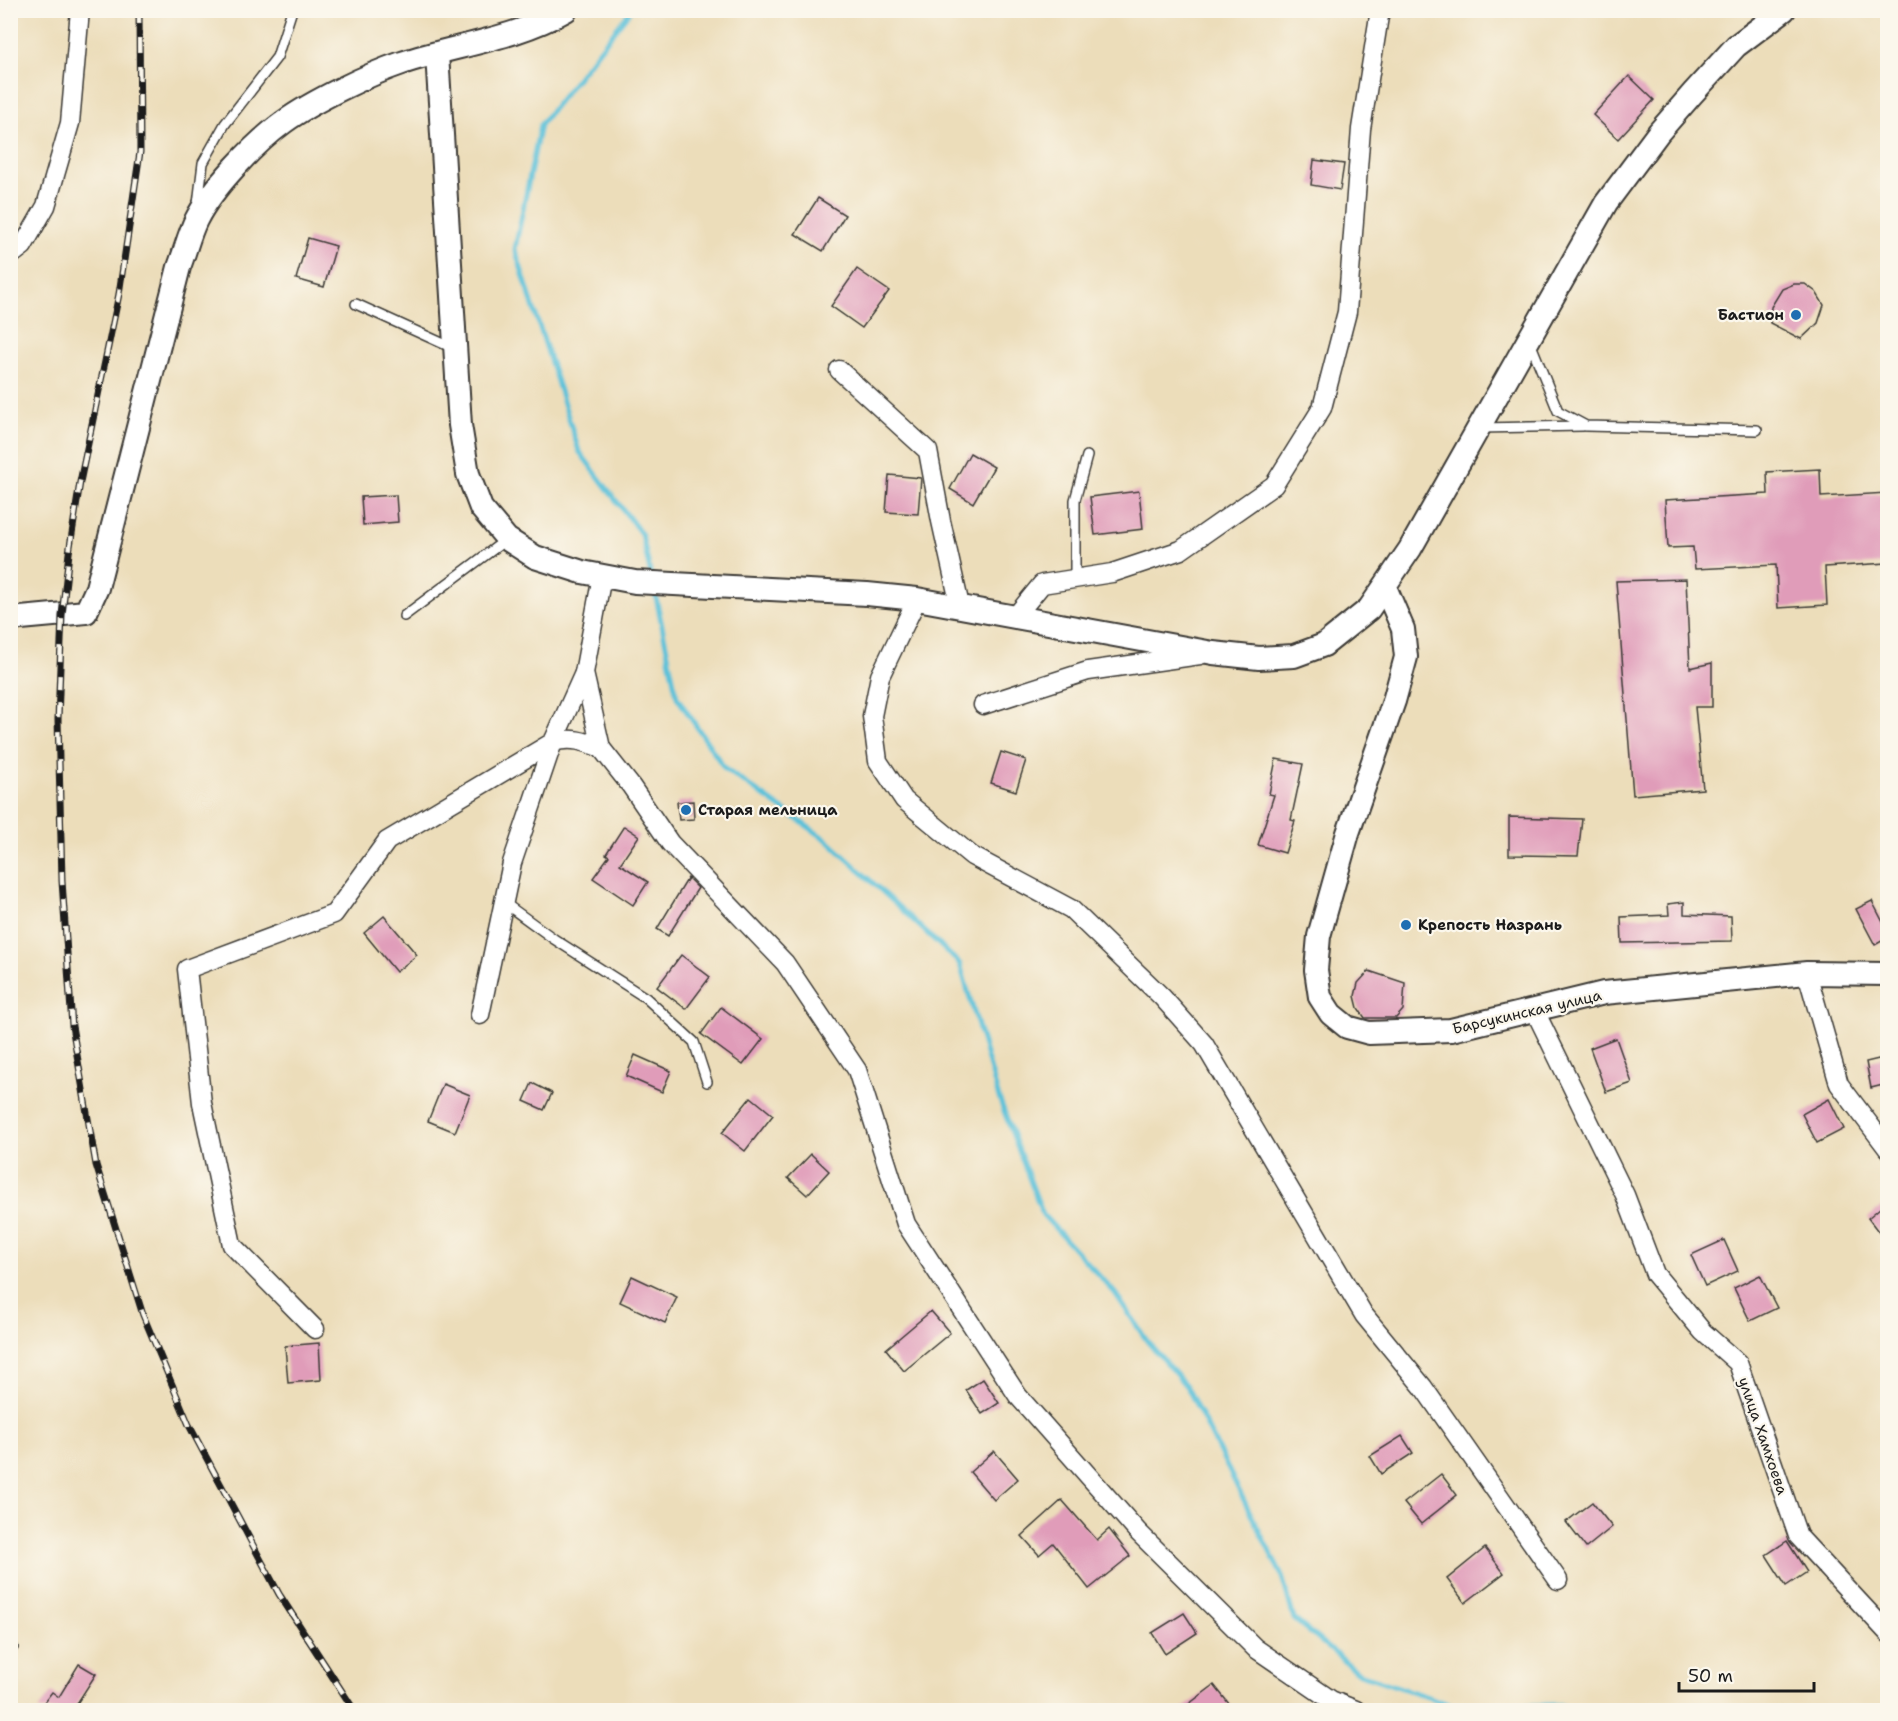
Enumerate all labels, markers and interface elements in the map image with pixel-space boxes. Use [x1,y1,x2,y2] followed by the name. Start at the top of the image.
[1718,305,1784,325] place label: Бастион
[1789,308,1803,322] marker: Бастион
[698,800,838,820] place label: Старая мельница
[679,803,693,817] marker: Старая мельница
[1418,915,1562,935] place label: Крепость Назрань
[1399,918,1413,932] marker: Крепость Назрань
[1450,985,1604,1039] street label: Барсукинская улица
[1733,1374,1793,1498] street label: улица Хамхоева
[1679,1655,1814,1693] scale bar
[1688,1664,1733,1688] text: 50 m

